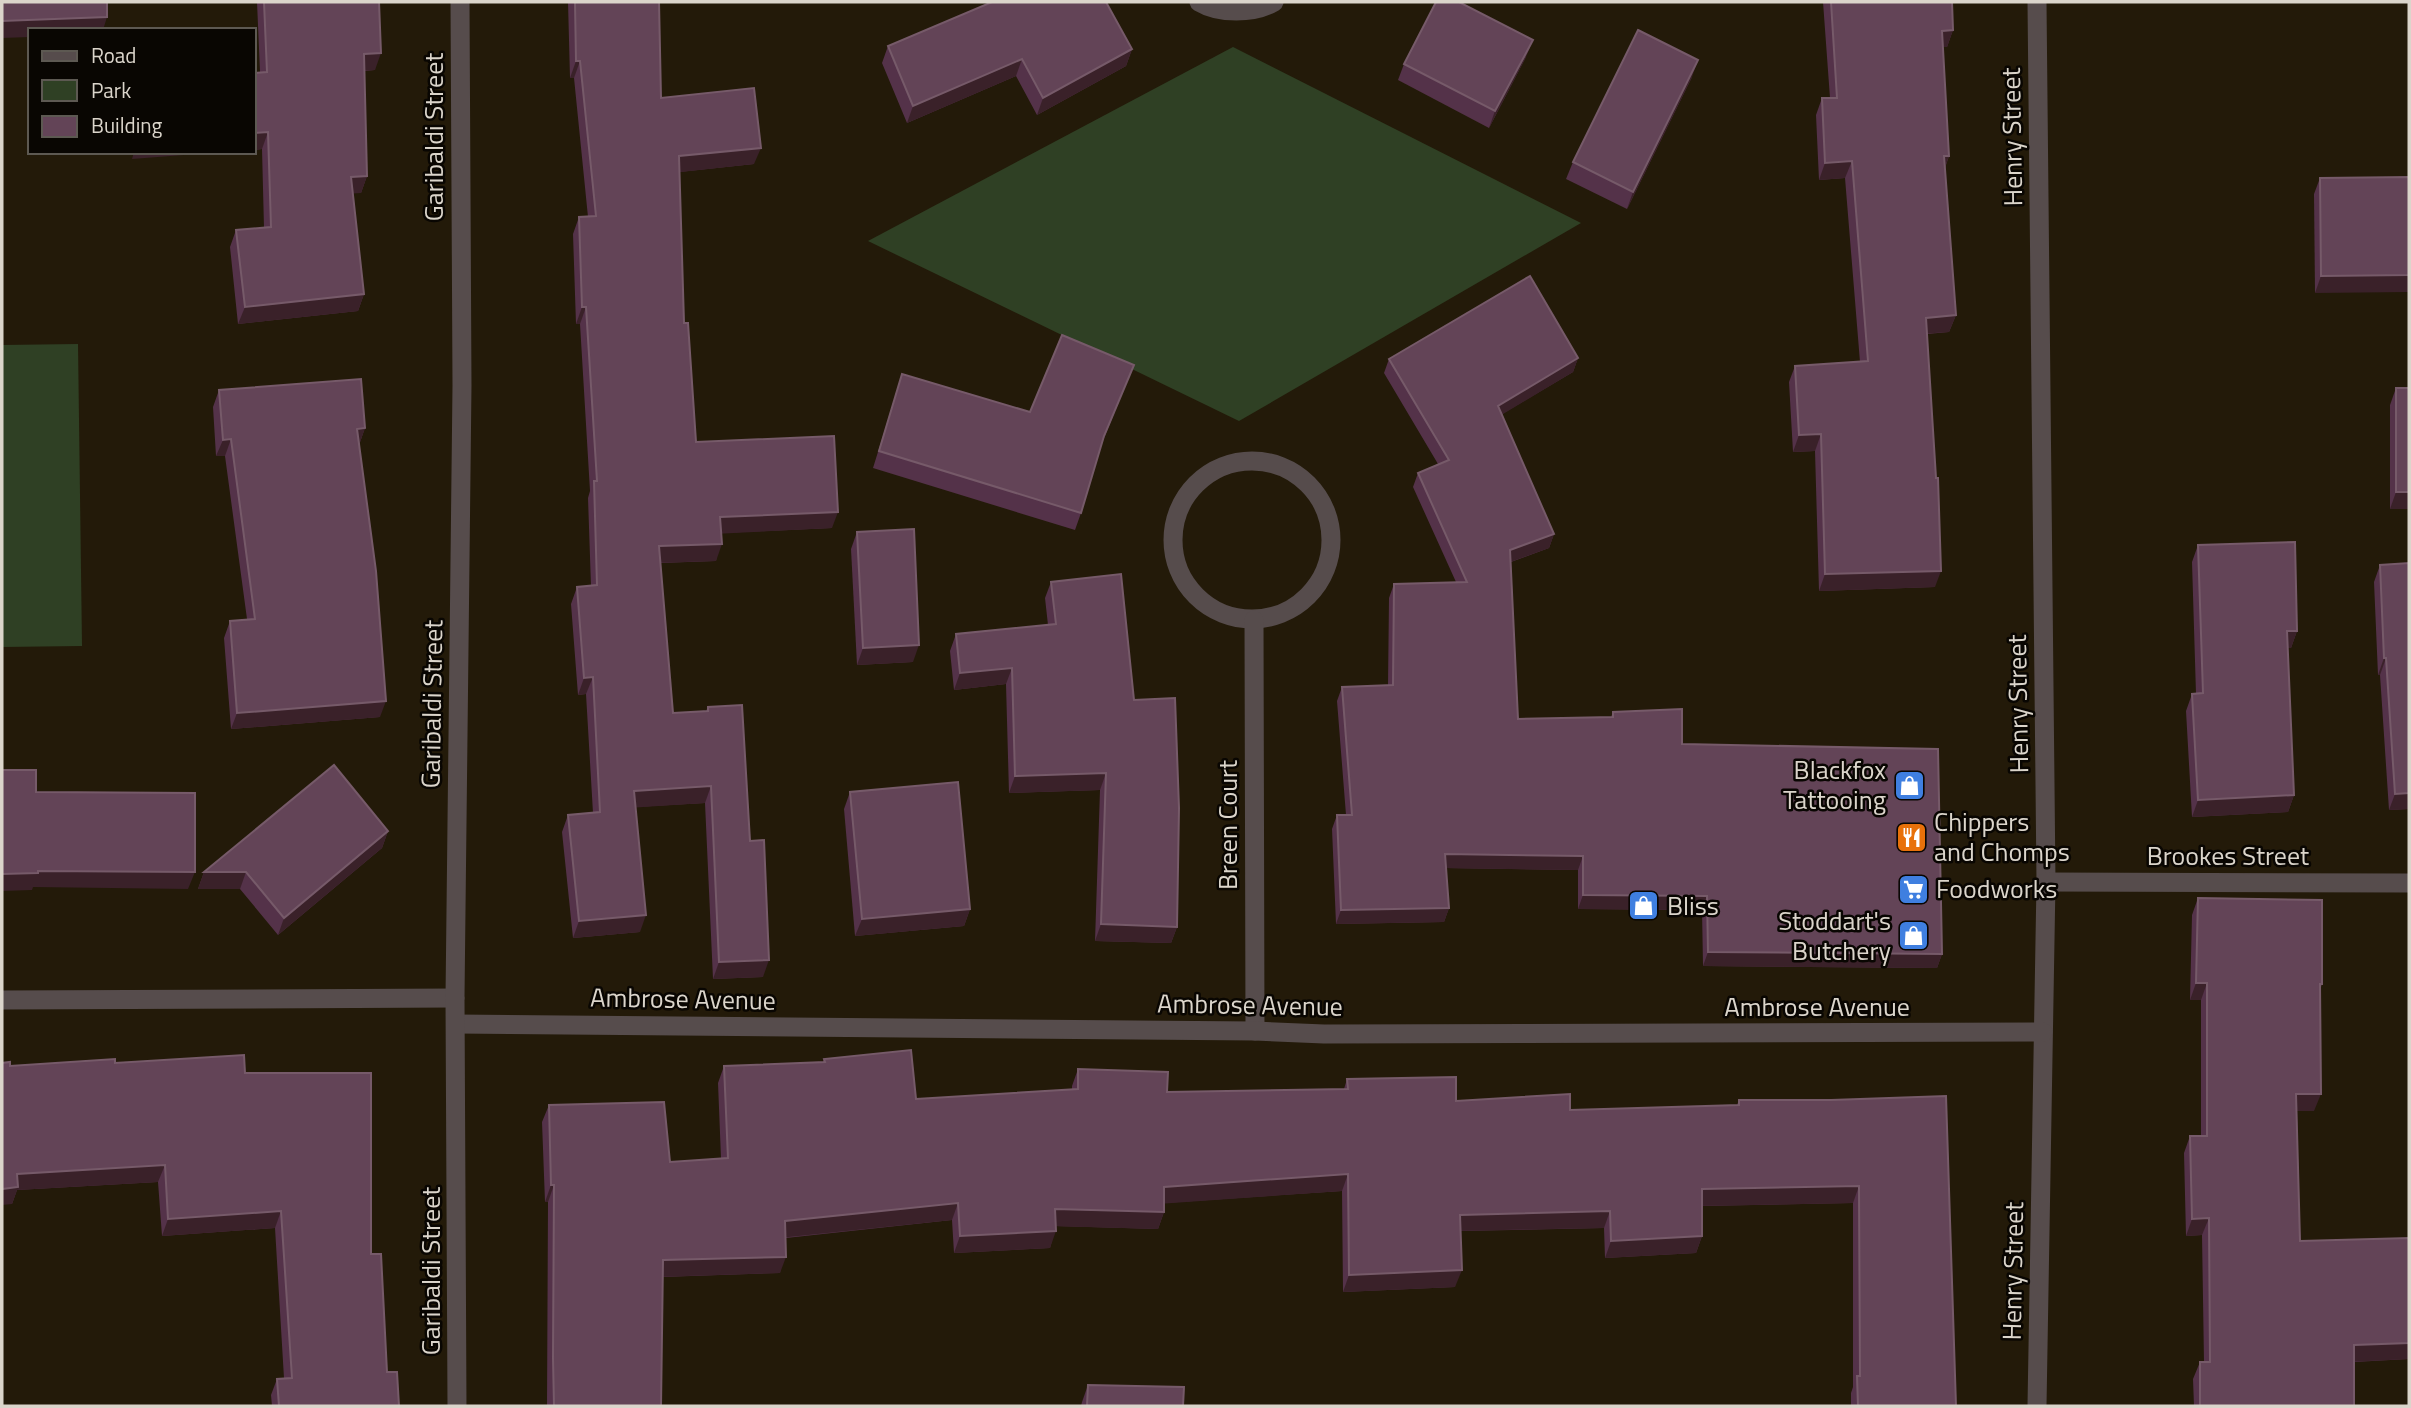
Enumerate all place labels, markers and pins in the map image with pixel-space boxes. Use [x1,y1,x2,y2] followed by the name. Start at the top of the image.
[1783,750,1886,819] place label: Blackfox Tattooing
[1892,768,1926,802] shop icon: Blackfox Tattooing
[1934,802,2070,871] place label: Chippers and Chomps
[1894,820,1928,854] restaurant icon: Chippers and Chomps
[1936,869,2057,908] place label: Foodworks
[1896,872,1930,906] supermarket icon: Foodworks
[1667,886,1719,925] place label: Bliss
[1627,889,1661,923] shop icon: Bliss
[1778,901,1891,970] place label: Stoddart's Butchery
[1897,919,1931,953] shop icon: Stoddart's Butchery

